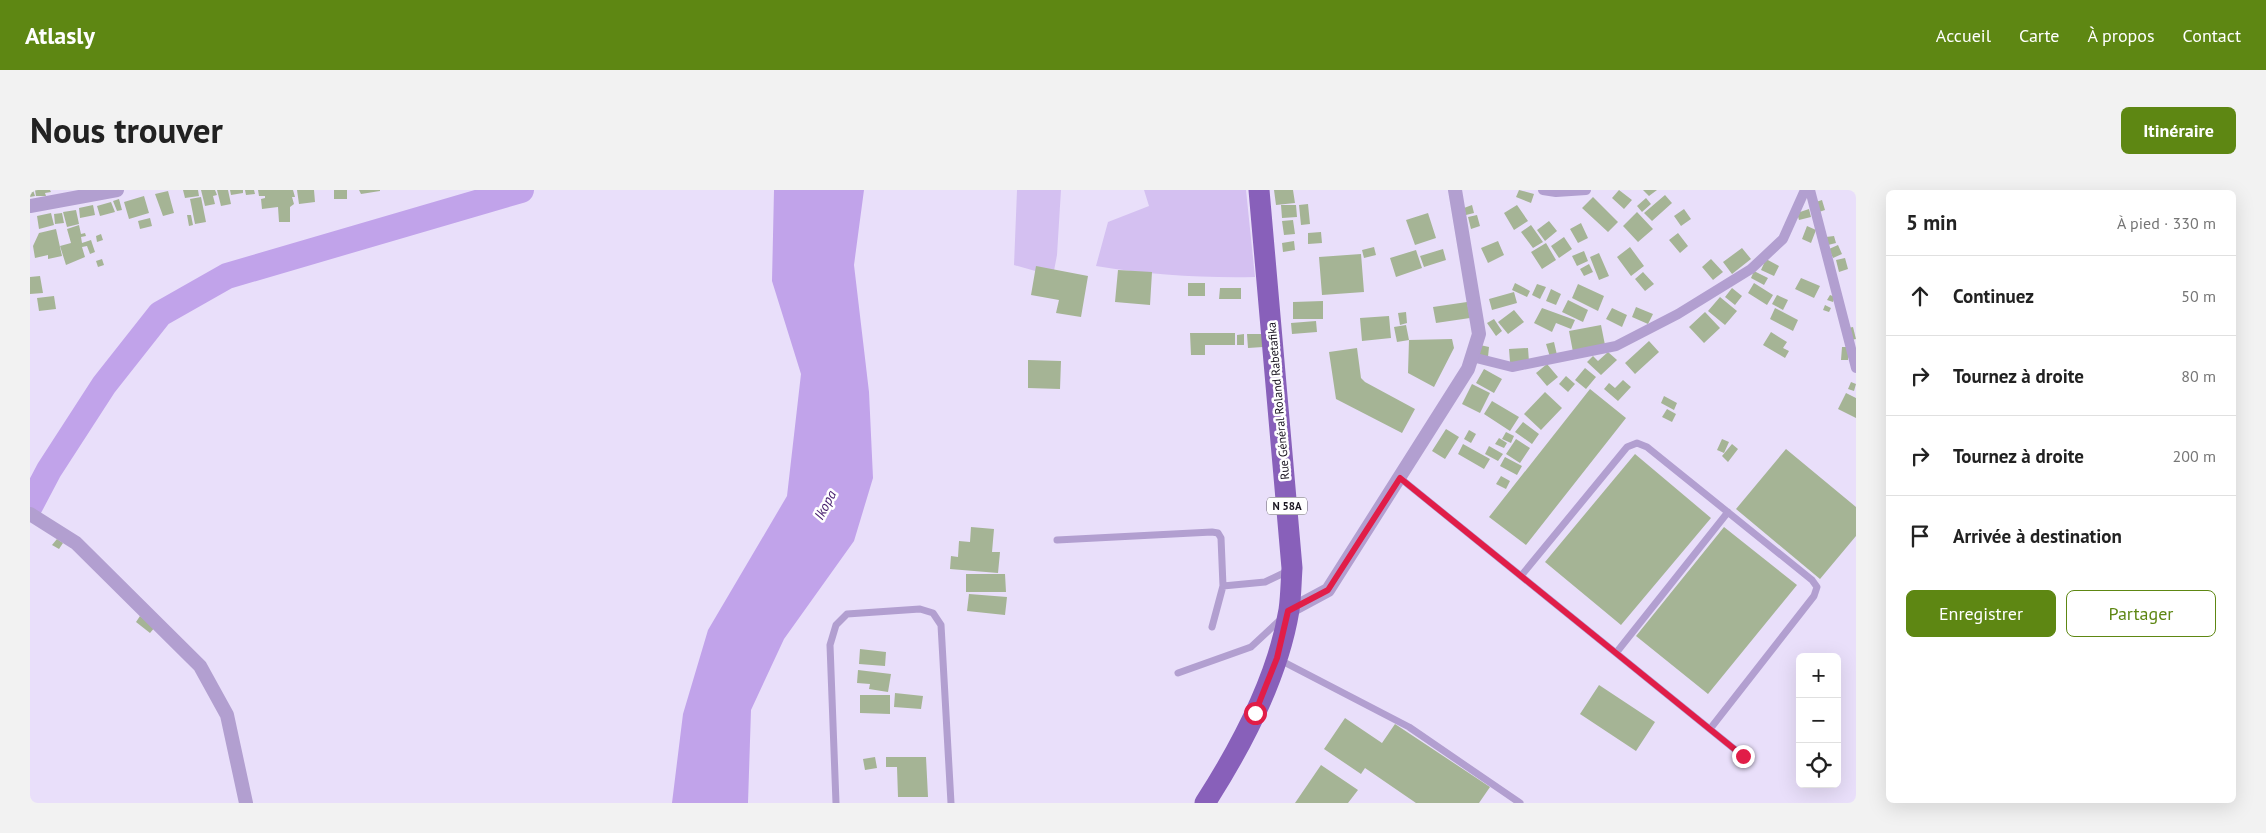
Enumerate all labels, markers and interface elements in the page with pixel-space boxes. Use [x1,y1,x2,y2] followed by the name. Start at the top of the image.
[25,20,95,51] text: Atlasly
[1936,24,1991,47] text: Accueil
[2019,24,2060,47] text: Carte
[2088,24,2155,47] text: À propos
[2183,24,2241,47] text: Contact
[30,107,223,153] text: Nous trouver
[2121,107,2236,154] button: Itinéraire
[1906,209,1957,236] text: 5 min
[2117,213,2216,233] text: À pied · 330 m
[1906,282,1934,310] icon: ahead
[1953,284,2034,308] text: Continuez
[2181,286,2216,306] text: 50 m
[1264,322,1292,480] street label: Rue Général Roland Rabetafika
[1906,362,1934,390] icon: right
[1953,364,2084,388] text: Tournez à droite
[2181,366,2216,386] text: 80 m
[1906,442,1934,470] icon: right
[1953,444,2084,468] text: Tournez à droite
[2173,446,2216,466] text: 200 m
[810,487,840,523] water label: Ikopa
[1267,498,1307,514] road number: N 58A
[1906,522,1934,550] icon: arrive
[1953,524,2122,548] text: Arrivée à destination
[1906,590,2056,637] button: Enregistrer
[2066,590,2216,637] button: Partager
[1796,653,1841,788] map controls
[1796,653,1841,698] button: +
[1796,698,1841,743] button: −
[1244,702,1267,725] route start
[1796,743,1841,788] button: locate
[1732,745,1755,768] route end

